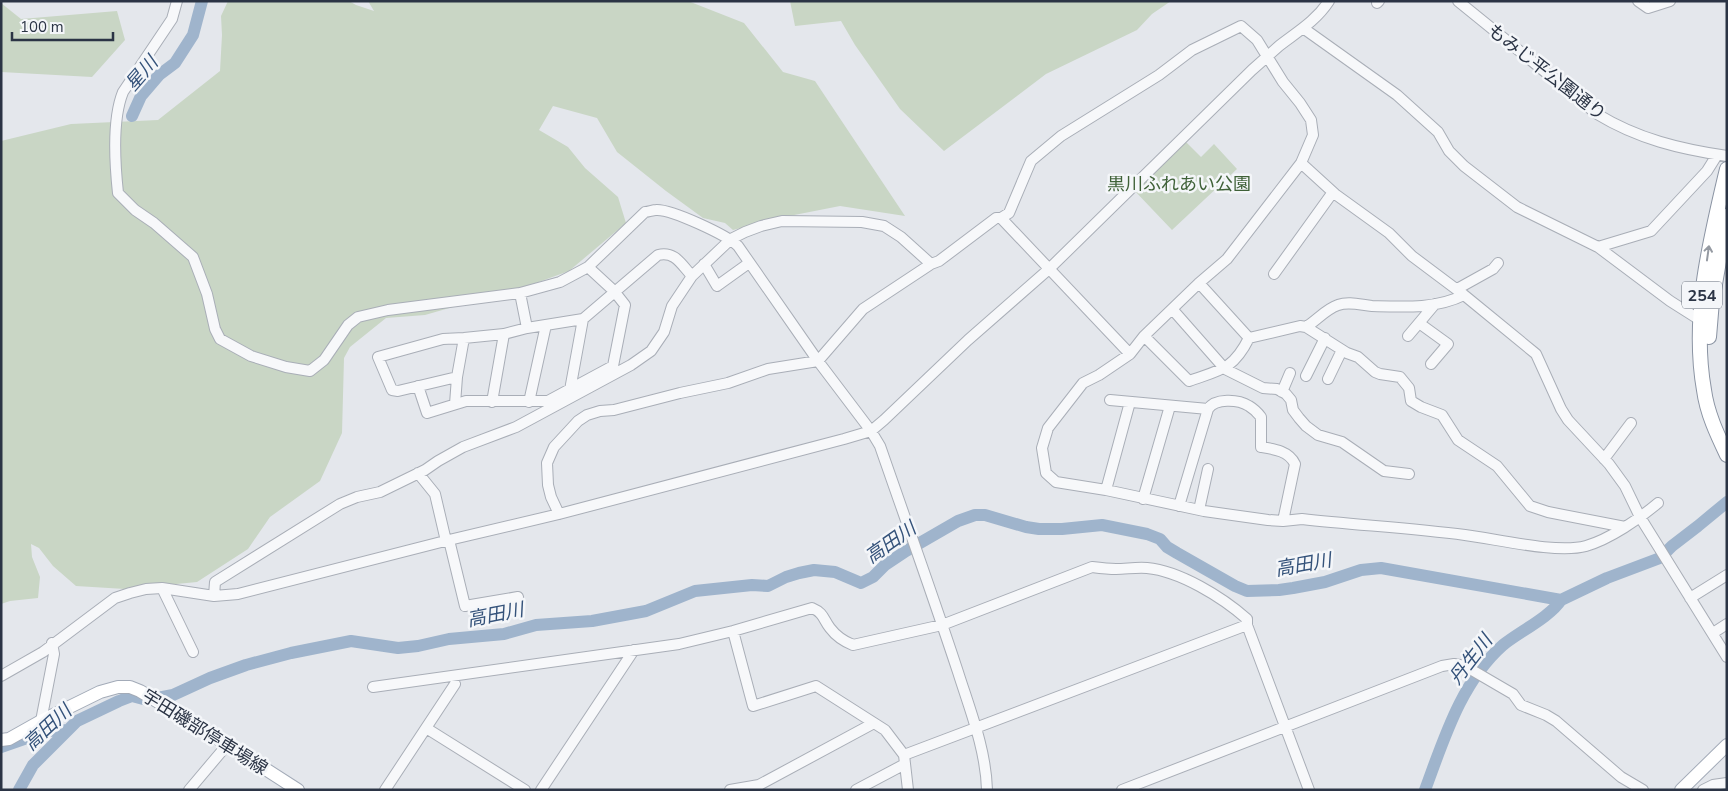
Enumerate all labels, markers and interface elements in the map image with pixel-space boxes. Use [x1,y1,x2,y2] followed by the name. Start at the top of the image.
[12,10,114,42] scale bar
[20,17,64,37] text: 100 m
[1483,18,1611,126] street label: もみじ平公園通り
[119,49,165,97] water label: 星川
[1107,172,1251,196] park label: 黒川ふれあい公園
[1704,245,1714,261] one-way arrow
[1682,282,1722,308] road number: 254
[860,515,923,570] water label: 高田川
[1273,547,1335,583] water label: 高田川
[465,596,528,633] water label: 高田川
[1443,628,1500,690] water label: 丹生川
[138,684,272,780] street label: 宇田磯部停車場線
[18,697,79,757] water label: 高田川

